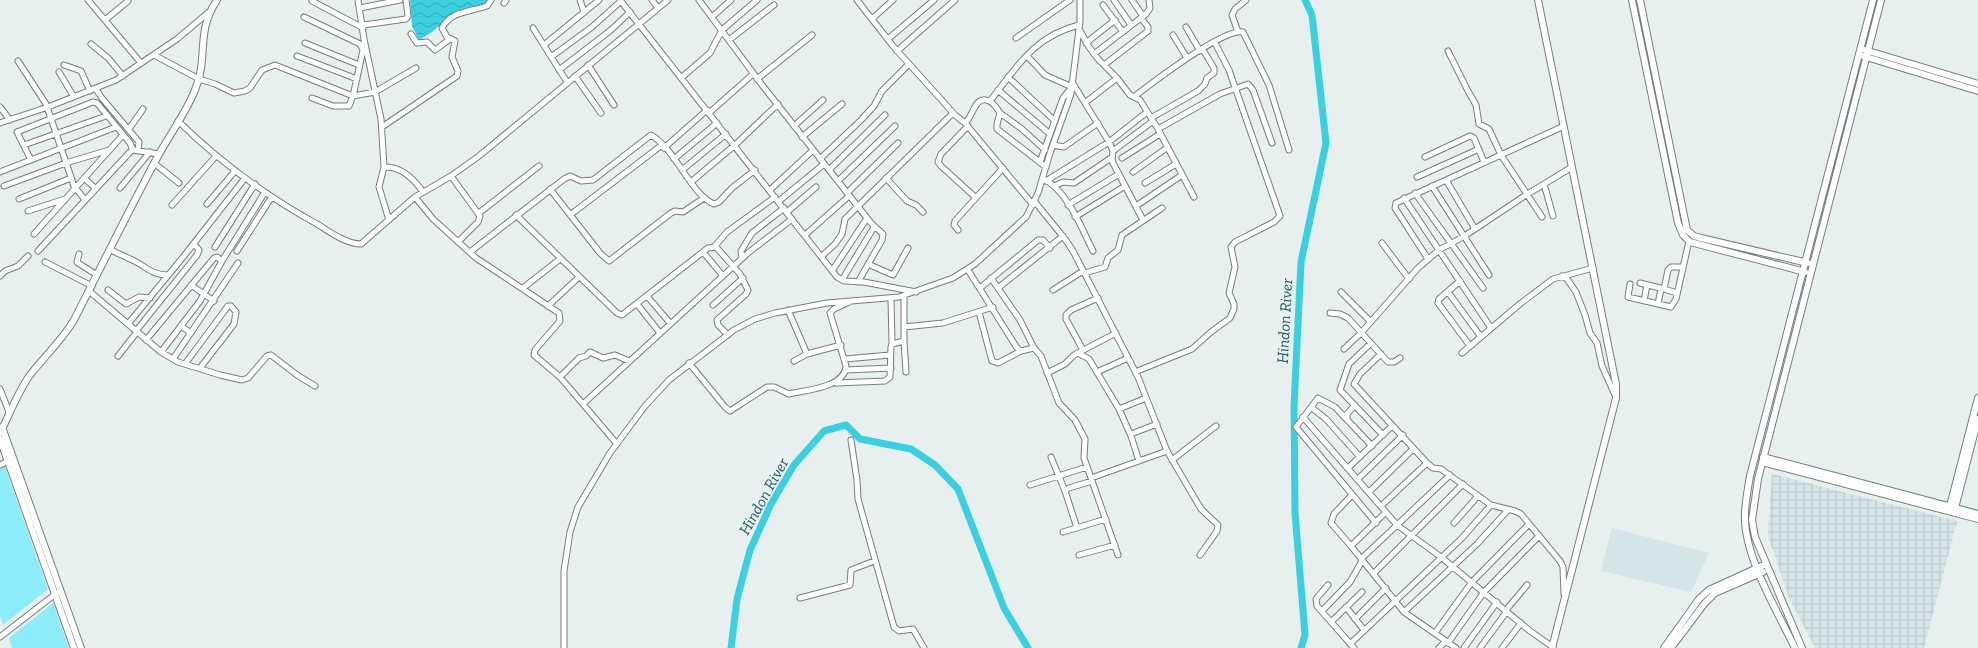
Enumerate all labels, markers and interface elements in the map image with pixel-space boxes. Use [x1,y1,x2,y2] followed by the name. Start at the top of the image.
[1273,278,1296,364] water label: Hindon River
[735,454,793,538] water label: Hindon River

